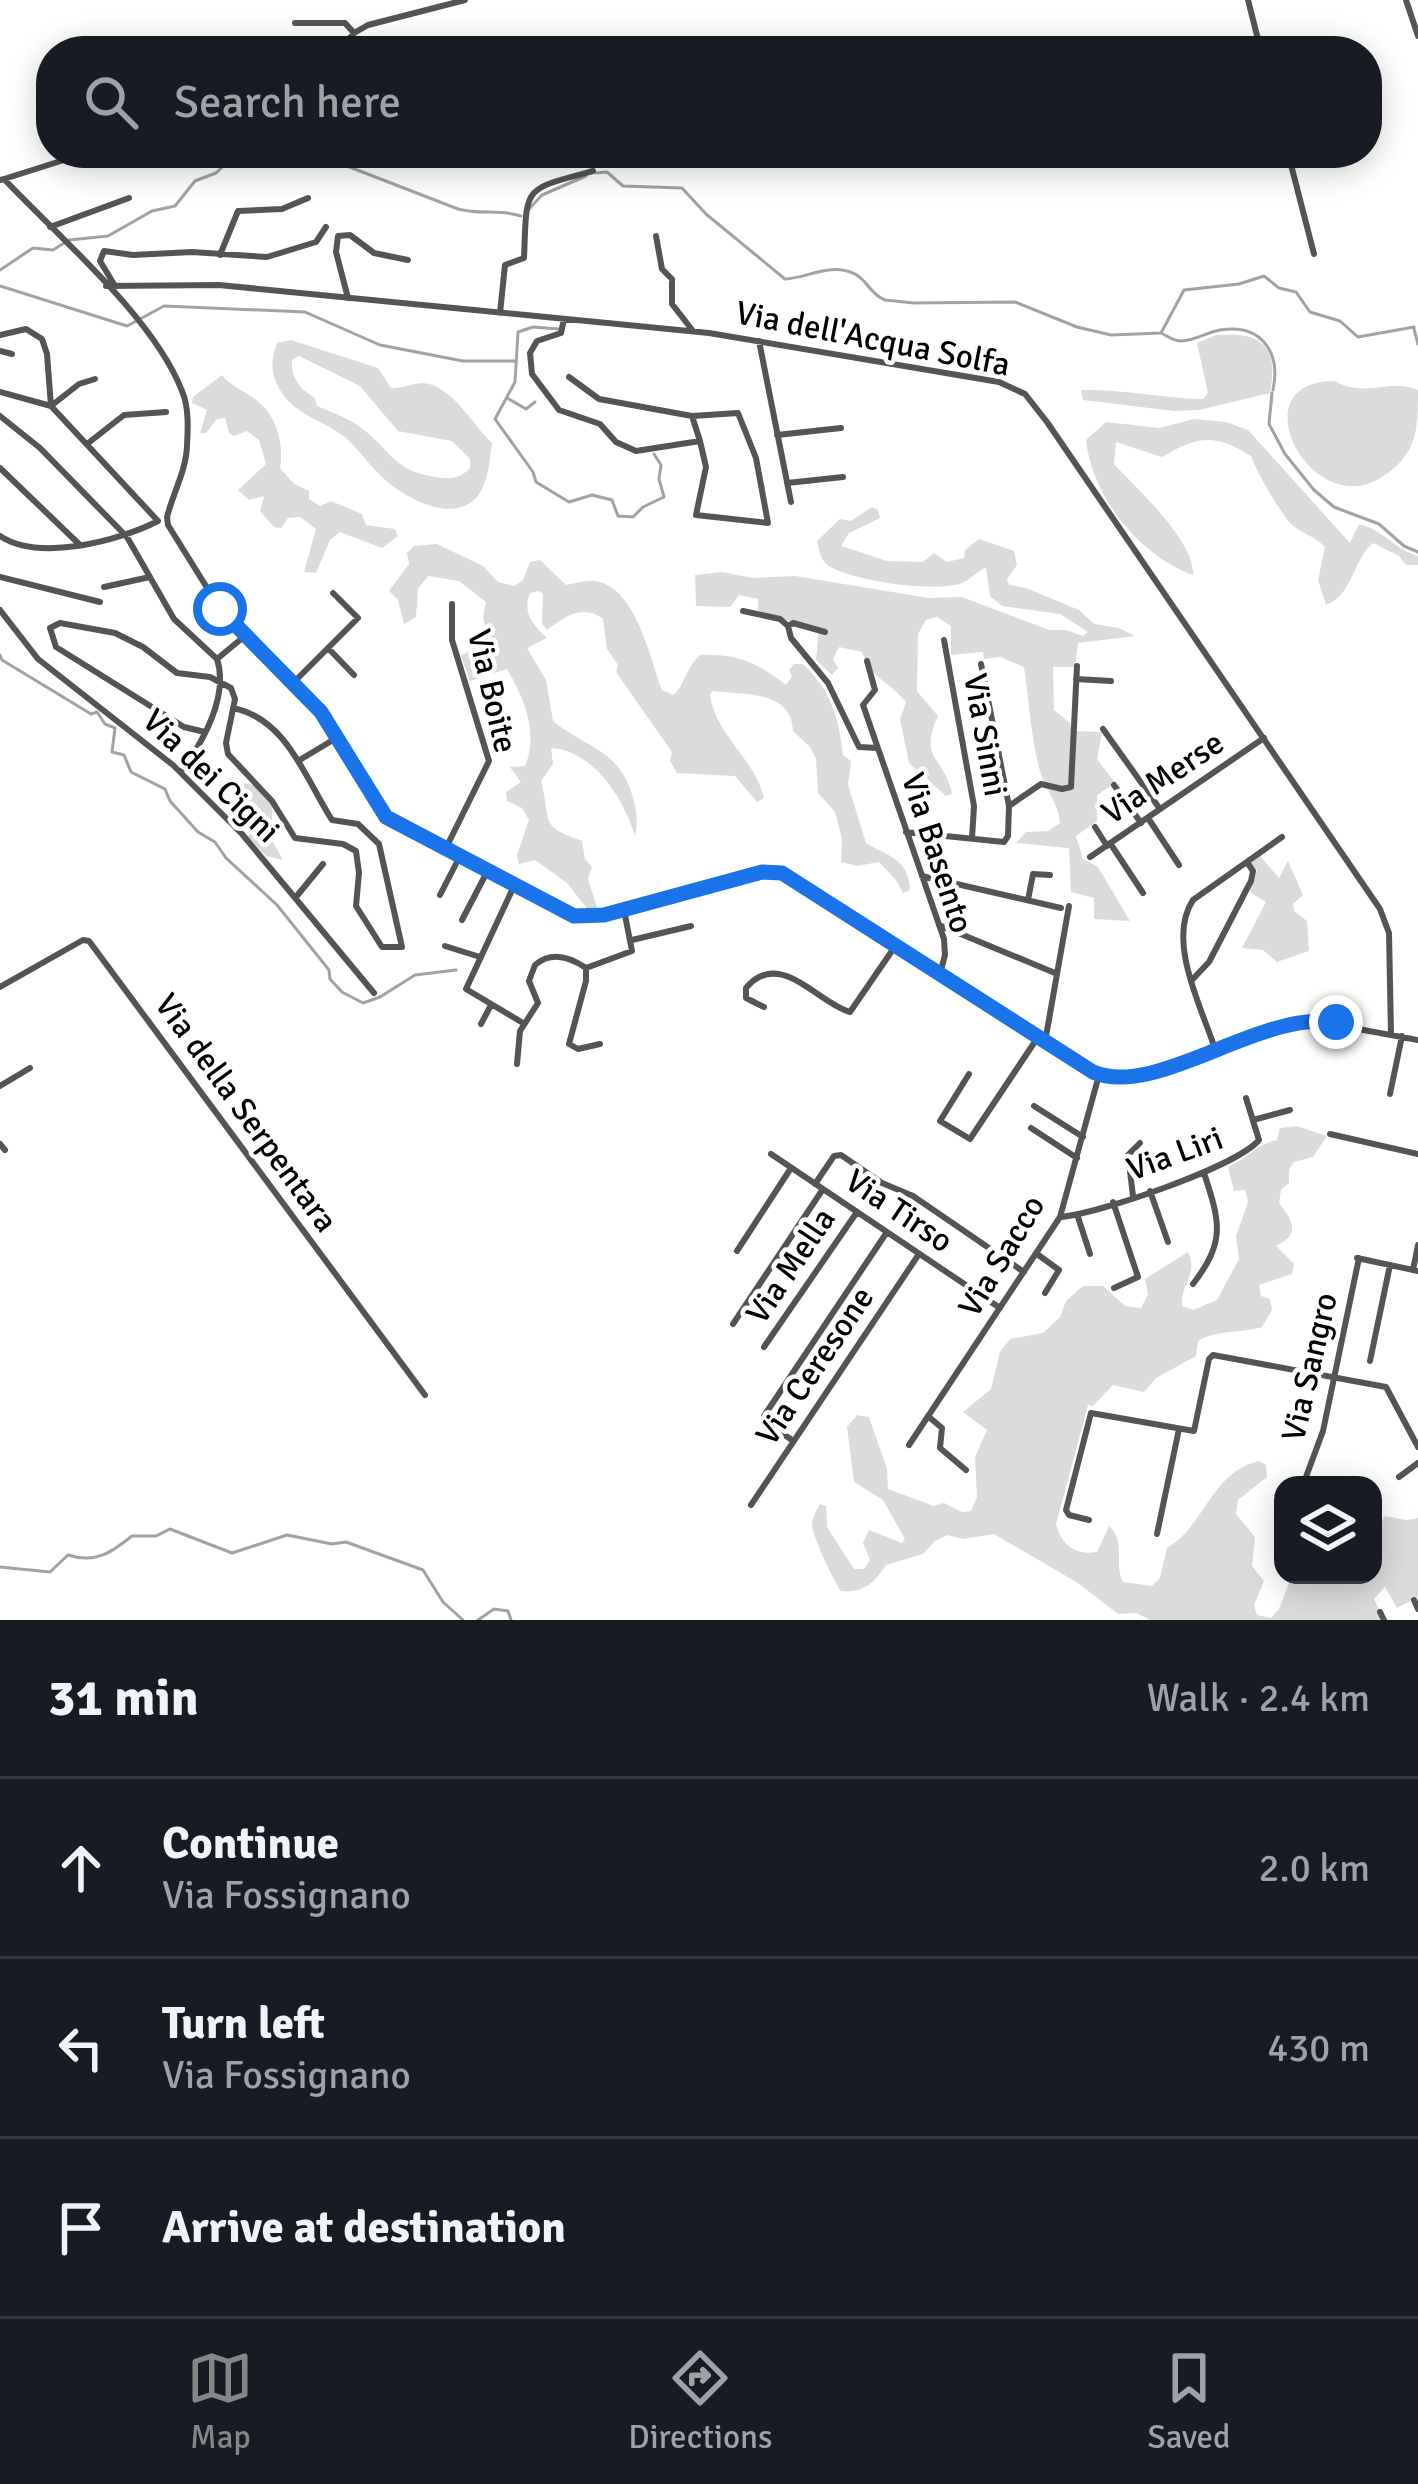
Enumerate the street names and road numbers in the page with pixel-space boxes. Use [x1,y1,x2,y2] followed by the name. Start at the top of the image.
[732,292,1014,386] street label: Via dell'Acqua Solfa
[458,625,526,757] street label: Via Boite
[954,670,1016,800] street label: Via Sinni
[134,700,288,852] street label: Via dei Cigni
[1094,722,1232,834] street label: Via Merse
[892,768,982,938] street label: Via Basento
[146,986,346,1240] street label: Via della Serpentara
[1121,1118,1229,1190] street label: Via Liri
[837,1160,961,1262] street label: Via Tirso
[950,1188,1054,1324] street label: Via Sacco
[737,1200,845,1332] street label: Via Mella
[747,1279,883,1453] street label: Via Ceresone
[1273,1289,1347,1445] street label: Via Sangro

